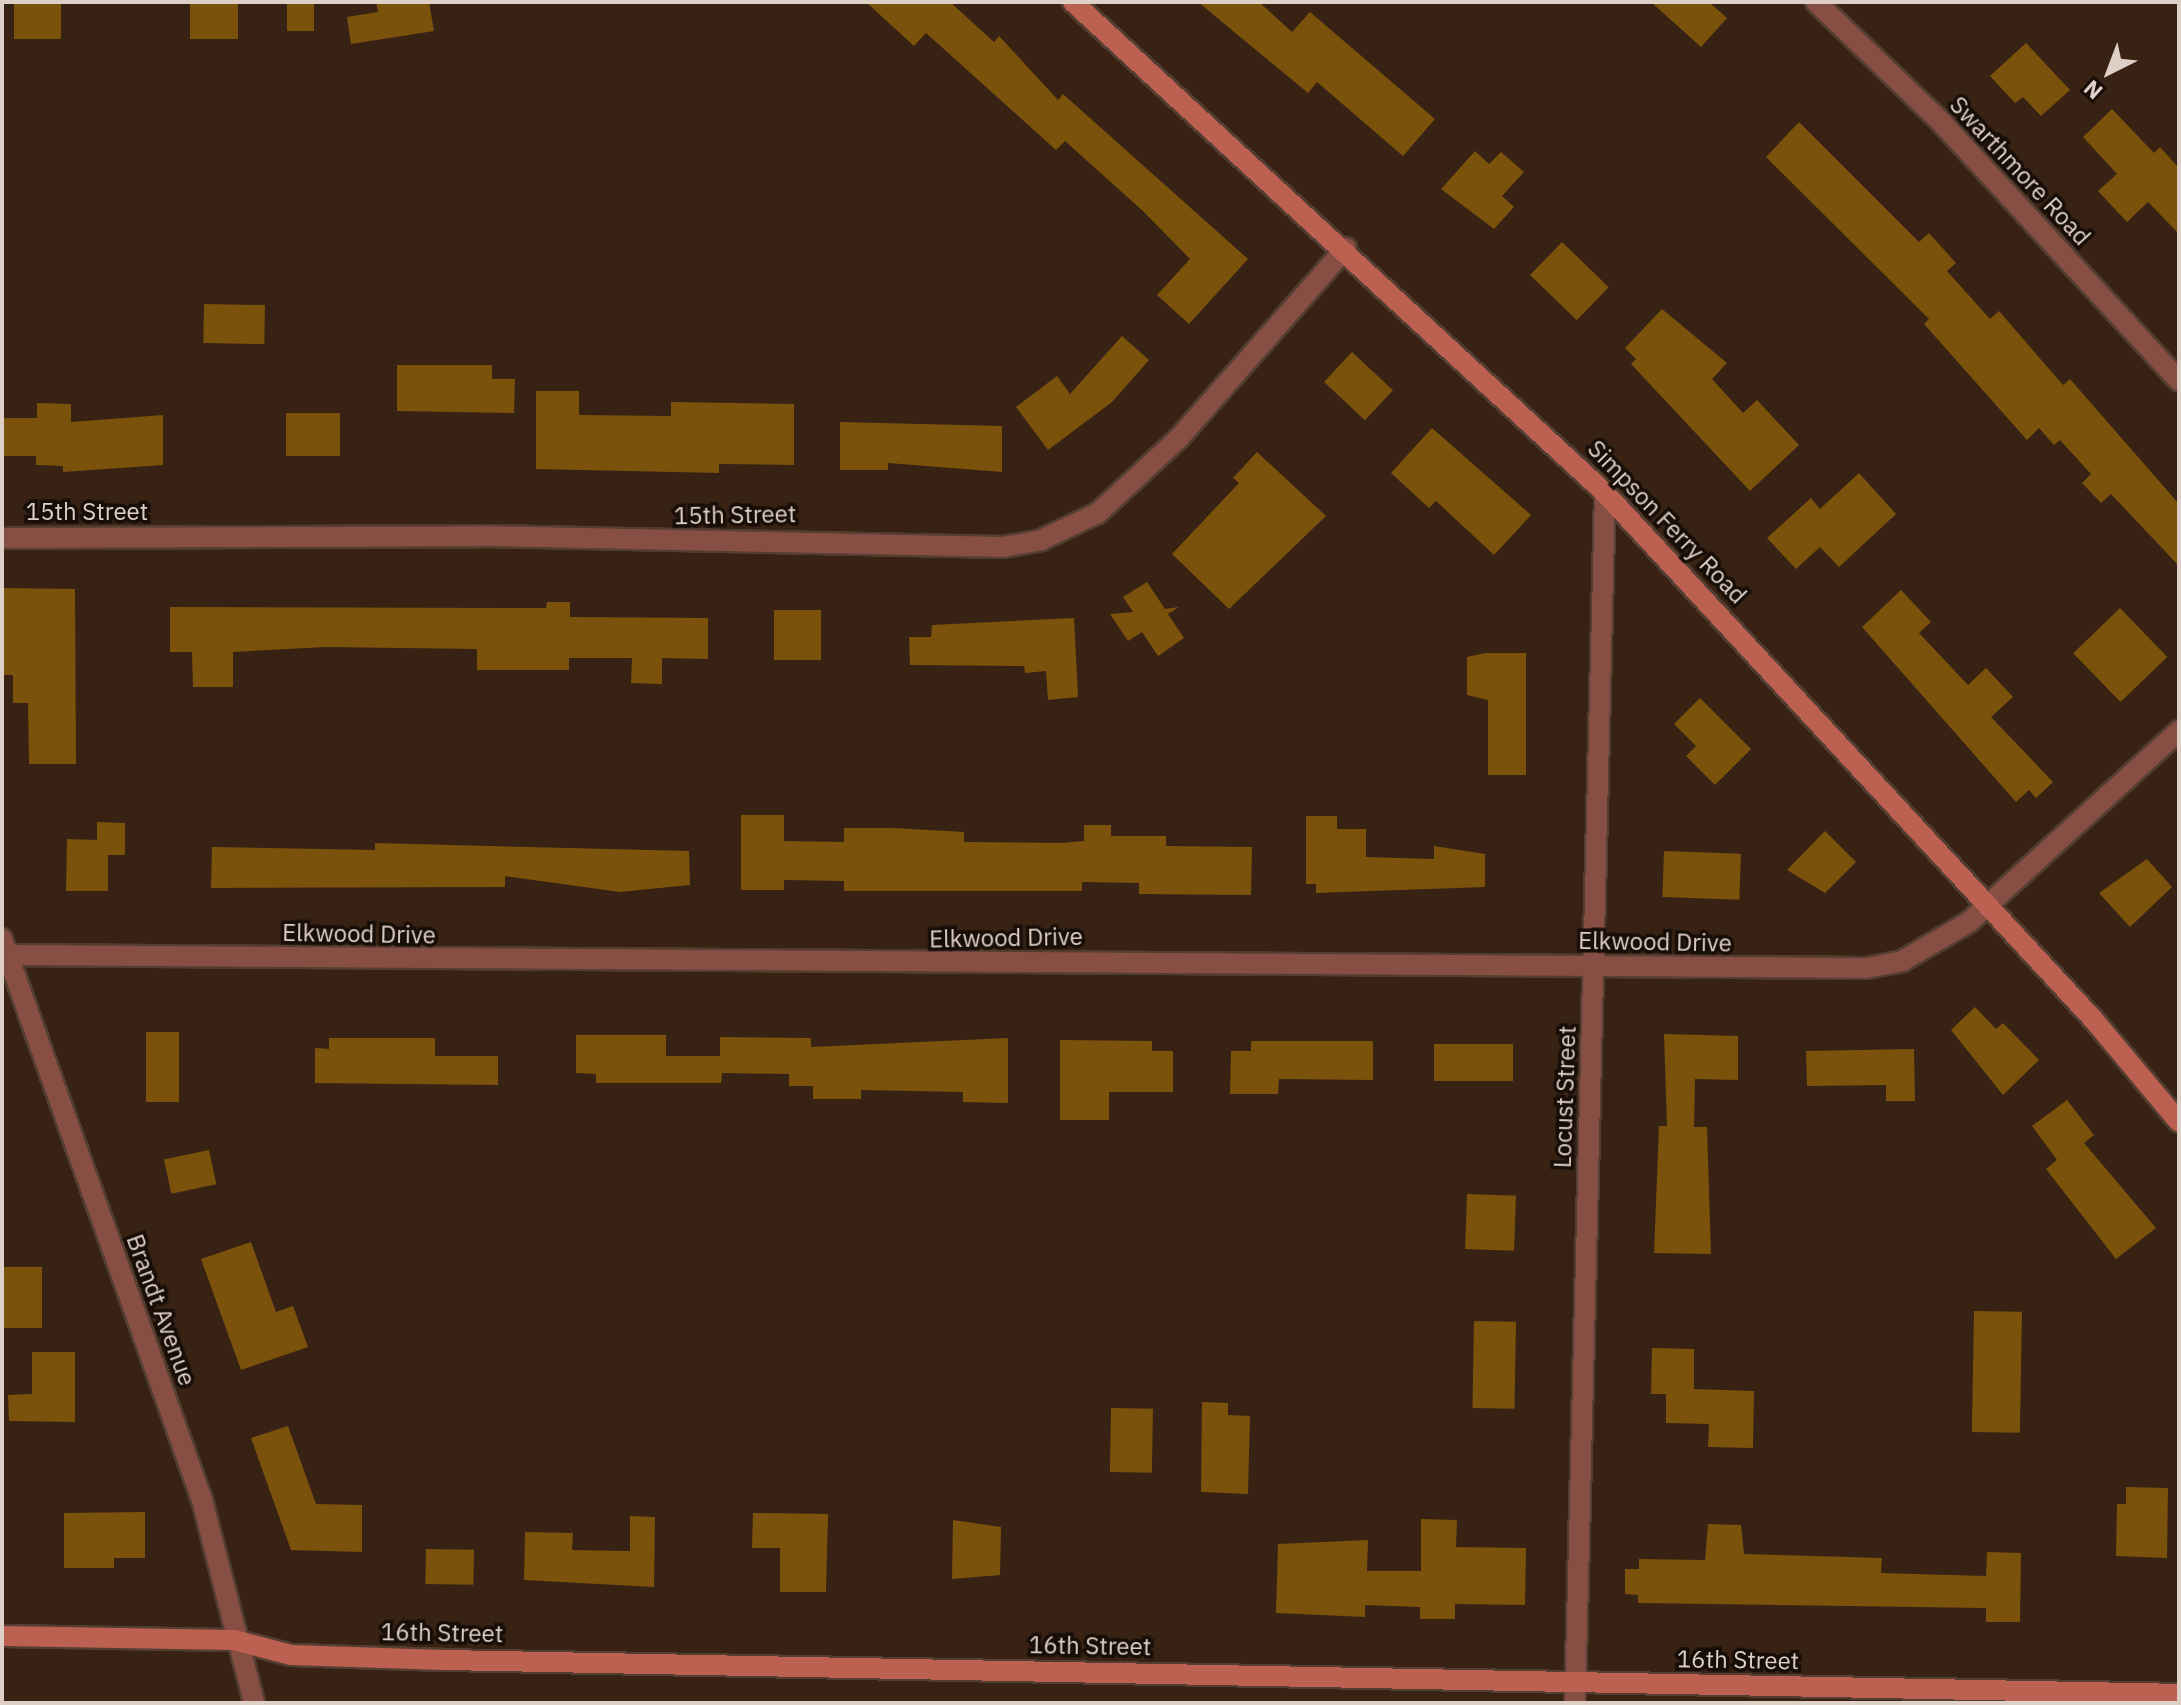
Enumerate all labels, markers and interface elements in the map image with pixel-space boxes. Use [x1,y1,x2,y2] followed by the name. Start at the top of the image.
[2069,32,2149,112] north arrow
[2077,74,2108,106] text: N
[1944,91,2096,251] street label: Swarthmore Road
[1582,434,1752,610] street label: Simpson Ferry Road
[26,498,148,526] street label: 15th Street
[674,500,796,530] street label: 15th Street
[282,918,436,950] street label: Elkwood Drive
[929,922,1083,954] street label: Elkwood Drive
[1578,926,1732,958] street label: Elkwood Drive
[1548,1025,1582,1169] street label: Locust Street
[120,1230,202,1390] street label: Brandt Avenue
[381,1618,503,1648] street label: 16th Street
[1029,1631,1151,1661] street label: 16th Street
[1677,1645,1799,1675] street label: 16th Street

